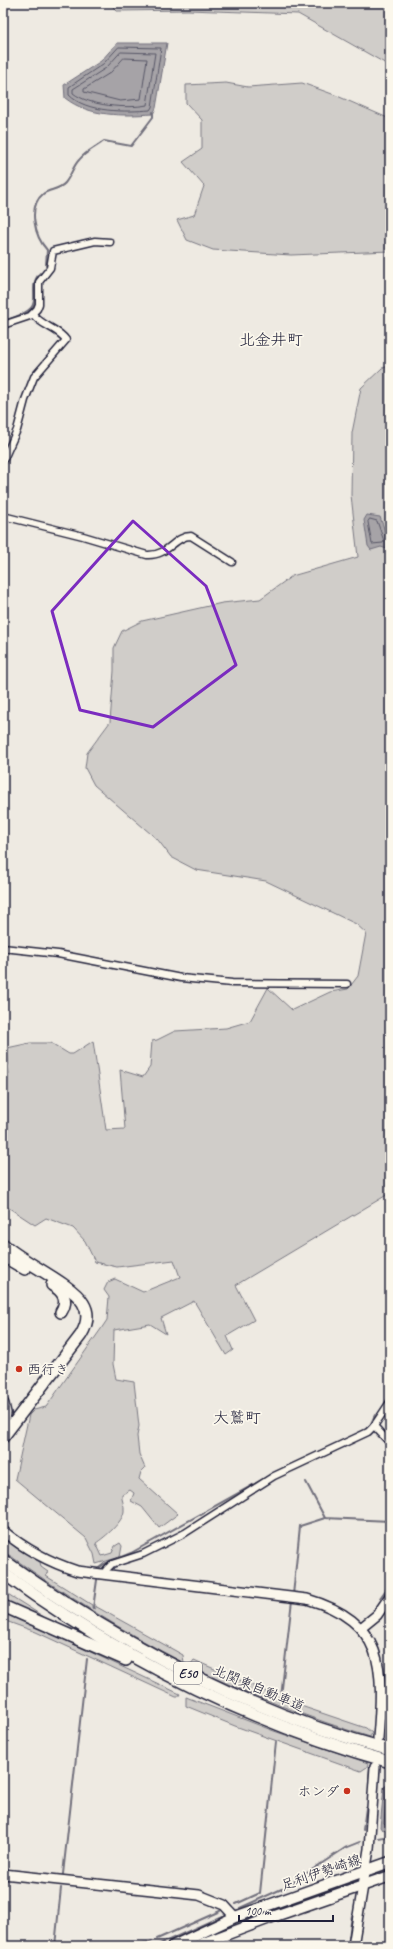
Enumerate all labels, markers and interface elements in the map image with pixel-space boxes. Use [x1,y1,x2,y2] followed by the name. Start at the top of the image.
[239,330,303,350] district label: 北金井町
[27,1361,69,1378] place label: 西行き
[14,1364,24,1374] marker: 西行き
[213,1408,261,1428] district label: 大鷲町
[210,1661,307,1715] street label: 北関東自動車道
[174,1662,202,1684] road number: E50
[298,1783,339,1800] place label: ホンダ
[342,1786,352,1796] marker: ホンダ
[279,1851,364,1894] street label: 足利伊勢崎線
[239,1897,333,1923] scale bar
[245,1903,272,1919] text: 100 m

